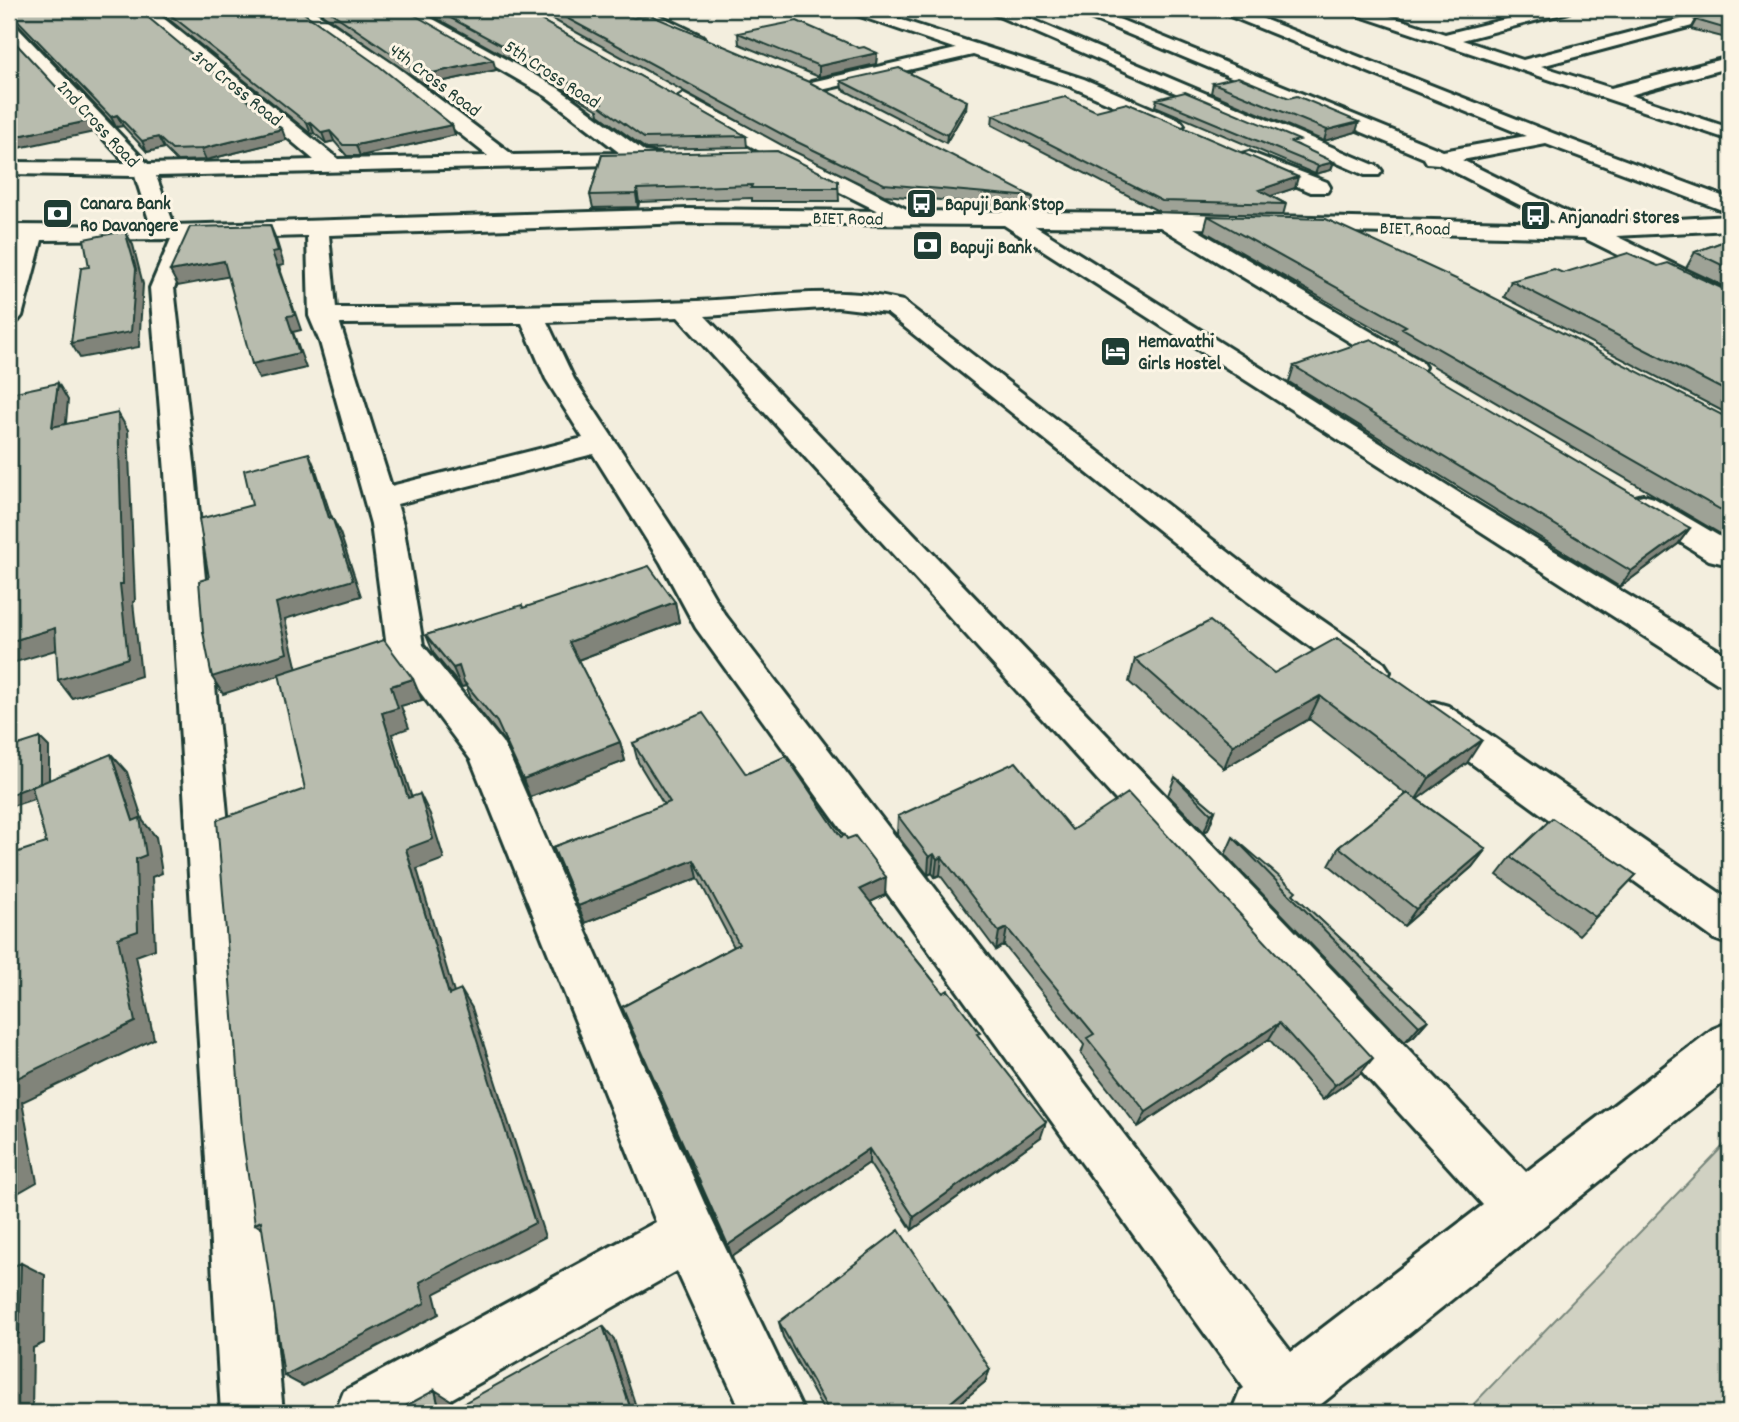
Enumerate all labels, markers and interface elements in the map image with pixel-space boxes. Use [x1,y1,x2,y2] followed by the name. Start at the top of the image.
[498,35,604,117] street label: 5th Cross Road
[382,38,485,125] street label: 4th Cross Road
[185,45,287,135] street label: 3rd Cross Road
[49,76,144,175] street label: 2nd Cross Road
[905,186,939,220] bus stop icon: Bapuji Bank Stop
[80,192,178,241] place label: Canara Bank Ro Davangere
[945,193,1064,220] place label: Bapuji Bank Stop
[40,196,74,230] bank icon: Canara Bank Ro Davangere
[1518,199,1552,233] bus stop icon: Anjanadri Stores
[812,206,884,235] street label: BIET Road
[1558,206,1680,233] place label: Anjanadri Stores
[1379,216,1451,245] street label: BIET Road
[910,229,944,263] bank icon: Bapuji Bank
[950,236,1032,263] place label: Bapuji Bank
[1138,330,1222,379] place label: Hemavathi Girls Hostel
[1098,334,1132,368] hotel icon: Hemavathi Girls Hostel

